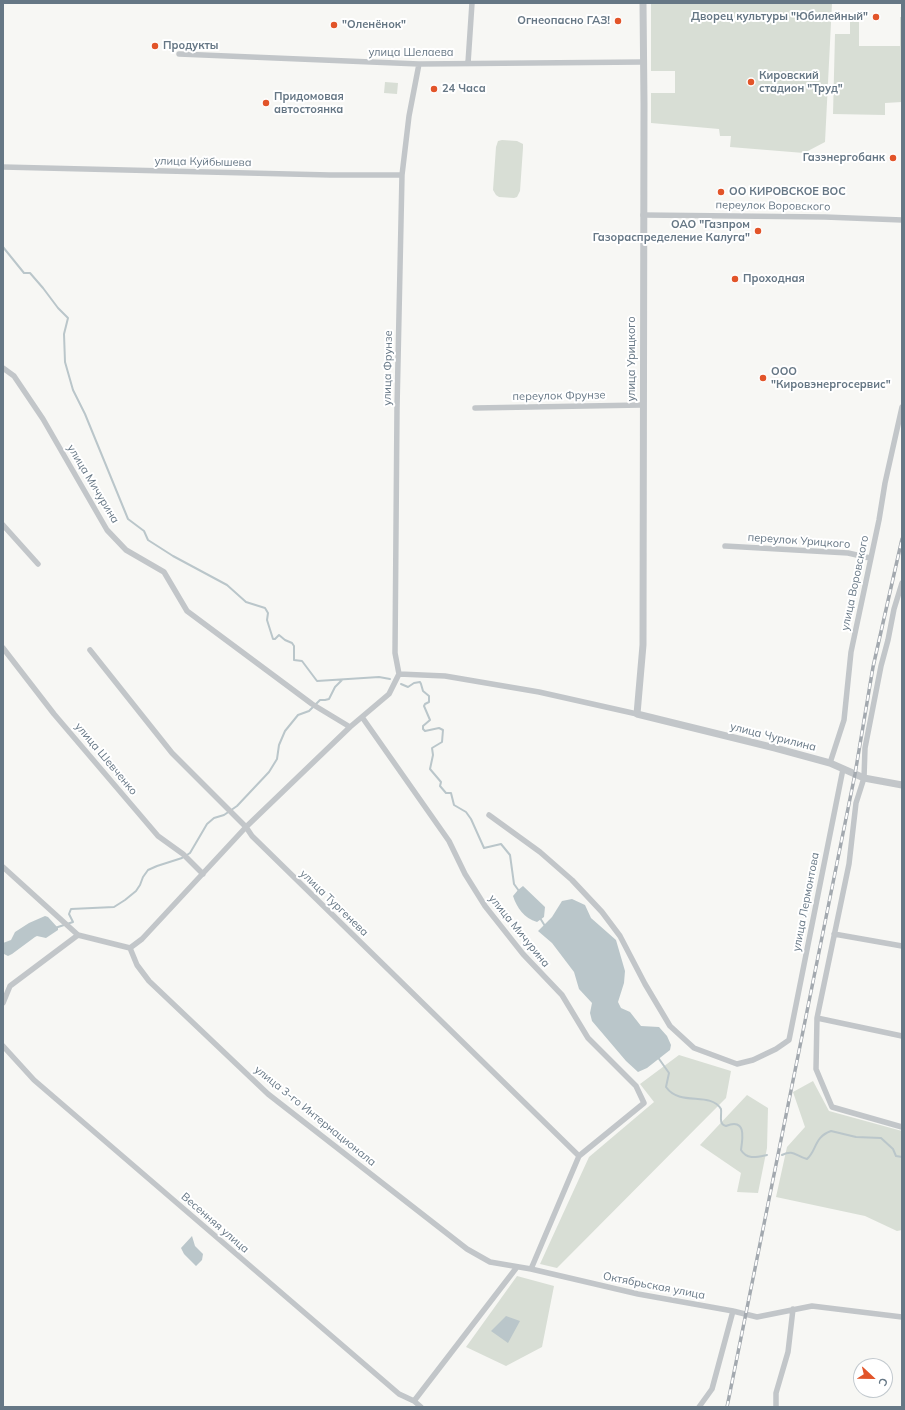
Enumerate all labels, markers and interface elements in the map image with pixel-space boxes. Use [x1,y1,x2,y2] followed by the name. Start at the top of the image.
[691,10,868,24] place label: Дворец культуры "Юбилейный"
[871,12,881,22] marker: Дворец культуры "Юбилейный"
[517,14,610,28] place label: Огнеопасно ГАЗ!
[613,16,623,26] marker: Огнеопасно ГАЗ!
[342,18,406,32] place label: "Оленёнок"
[329,20,339,30] marker: "Оленёнок"
[163,39,218,53] place label: Продукты
[150,41,160,51] marker: Продукты
[368,46,454,60] street label: улица Шелаева
[759,69,843,95] place label: Кировский стадион "Труд"
[746,77,756,87] marker: Кировский стадион "Труд"
[442,82,486,96] place label: 24 Часа
[429,84,439,94] marker: 24 Часа
[274,90,344,116] place label: Придомовая автостоянка
[261,98,271,108] marker: Придомовая автостоянка
[803,151,885,165] place label: Газэнергобанк
[888,153,898,163] marker: Газэнергобанк
[154,155,252,169] street label: улица Куйбышева
[729,185,846,199] place label: ОО КИРОВСКОЕ ВОС
[716,187,726,197] marker: ОО КИРОВСКОЕ ВОС
[715,198,831,214] street label: переулок Воровского
[593,218,750,244] place label: ОАО "Газпром Газораспределение Калуга"
[753,226,763,236] marker: ОАО "Газпром Газораспределение Калуга"
[743,272,805,286] place label: Проходная
[730,274,740,284] marker: Проходная
[625,316,639,402] street label: улица Урицкого
[381,330,395,406] street label: улица Фрунзе
[771,365,891,391] place label: ООО "Кировэнергосервис"
[758,373,768,383] marker: ООО "Кировэнергосервис"
[512,389,606,403] street label: переулок Фрунзе
[64,442,122,526] street label: улица Мичурина
[747,531,851,551] street label: переулок Урицкого
[838,534,872,632] street label: улица Воровского
[72,720,140,798] street label: улица Шевченко
[729,720,817,754] street label: улица Чурилина
[790,851,822,953] street label: улица Лермонтова
[297,867,371,939] street label: улица Тургенева
[486,892,552,970] street label: улица Мичурина
[252,1063,378,1169] street label: улица 3-го Интернационала
[178,1190,252,1256] street label: Весенняя улица
[602,1270,706,1302] street label: Октябрьская улица
[853,1358,893,1398] north arrow
[875,1376,891,1388] text: С

